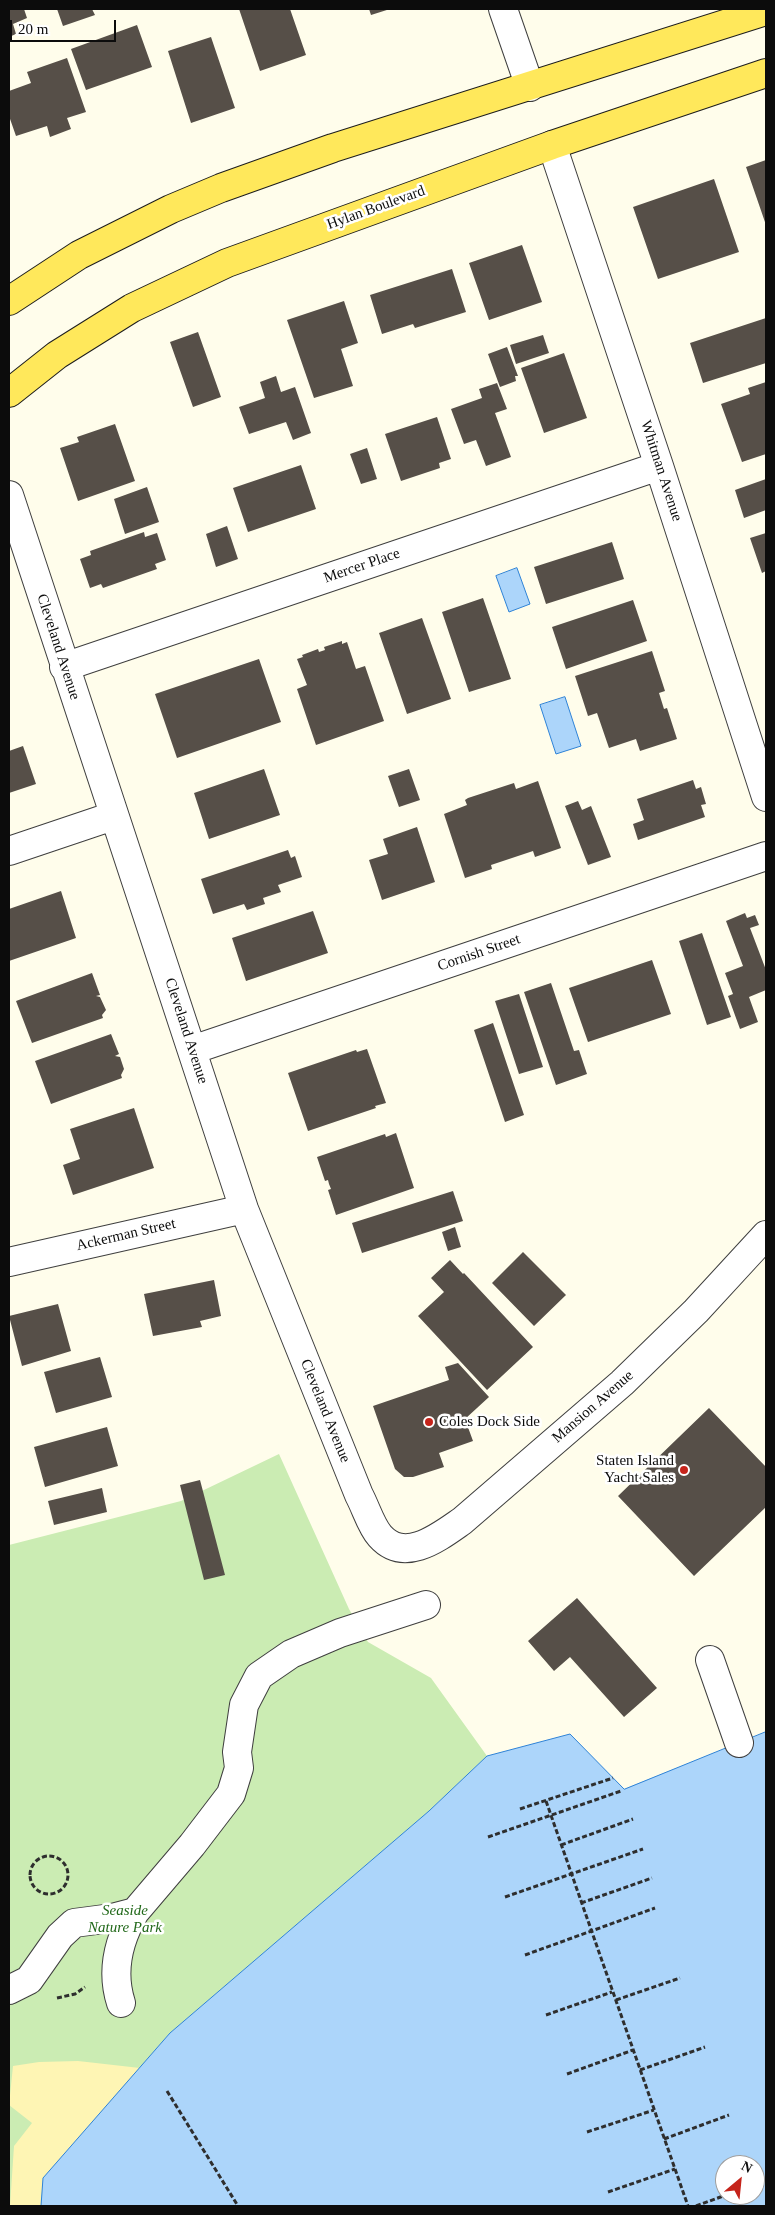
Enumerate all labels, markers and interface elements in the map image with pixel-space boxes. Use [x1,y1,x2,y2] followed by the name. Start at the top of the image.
[12,10,119,42] scale bar
[18,21,48,37] text: 20 m
[325,182,427,234] street label: Hylan Boulevard
[636,418,686,524] street label: Whitman Avenue
[321,545,403,587] street label: Mercer Place
[32,592,84,702] street label: Cleveland Avenue
[435,930,523,976] street label: Cornish Street
[160,976,212,1086] street label: Cleveland Avenue
[75,1215,177,1255] street label: Ackerman Street
[296,1357,354,1465] street label: Cleveland Avenue
[549,1367,637,1447] street label: Mansion Avenue
[439,1413,540,1431] place label: Coles Dock Side
[423,1416,435,1428] marker: Coles Dock Side
[596,1452,674,1487] place label: Staten Island Yacht Sales
[678,1464,690,1476] marker: Staten Island Yacht Sales
[88,1902,162,1937] park label: Seaside Nature Park
[715,2155,765,2205] north arrow
[739,2158,755,2176] text: N

